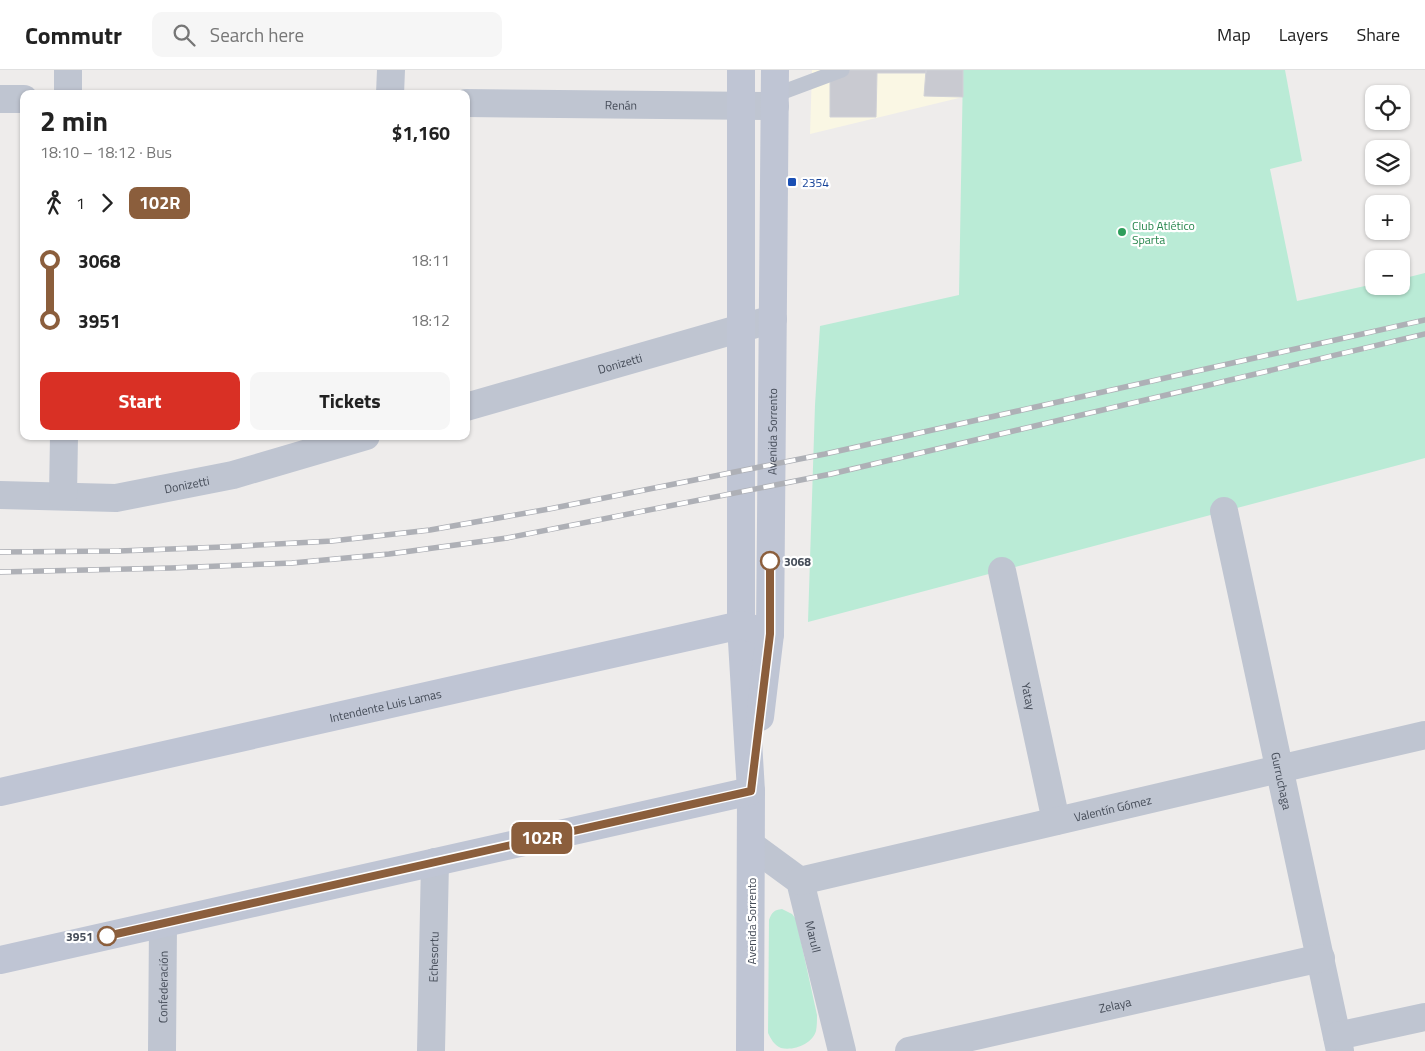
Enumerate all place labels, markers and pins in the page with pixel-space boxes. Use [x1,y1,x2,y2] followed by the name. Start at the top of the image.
[802,173,829,192] place label: 2354
[786,176,798,188] marker: 2354
[1132,216,1195,249] place label: Club Atlético Sparta
[1116,226,1128,238] marker: Club Atlético Sparta
[760,551,780,571] marker: 3068
[784,552,811,571] place label: 3068
[97,926,117,946] marker: 3951
[66,927,93,946] place label: 3951

